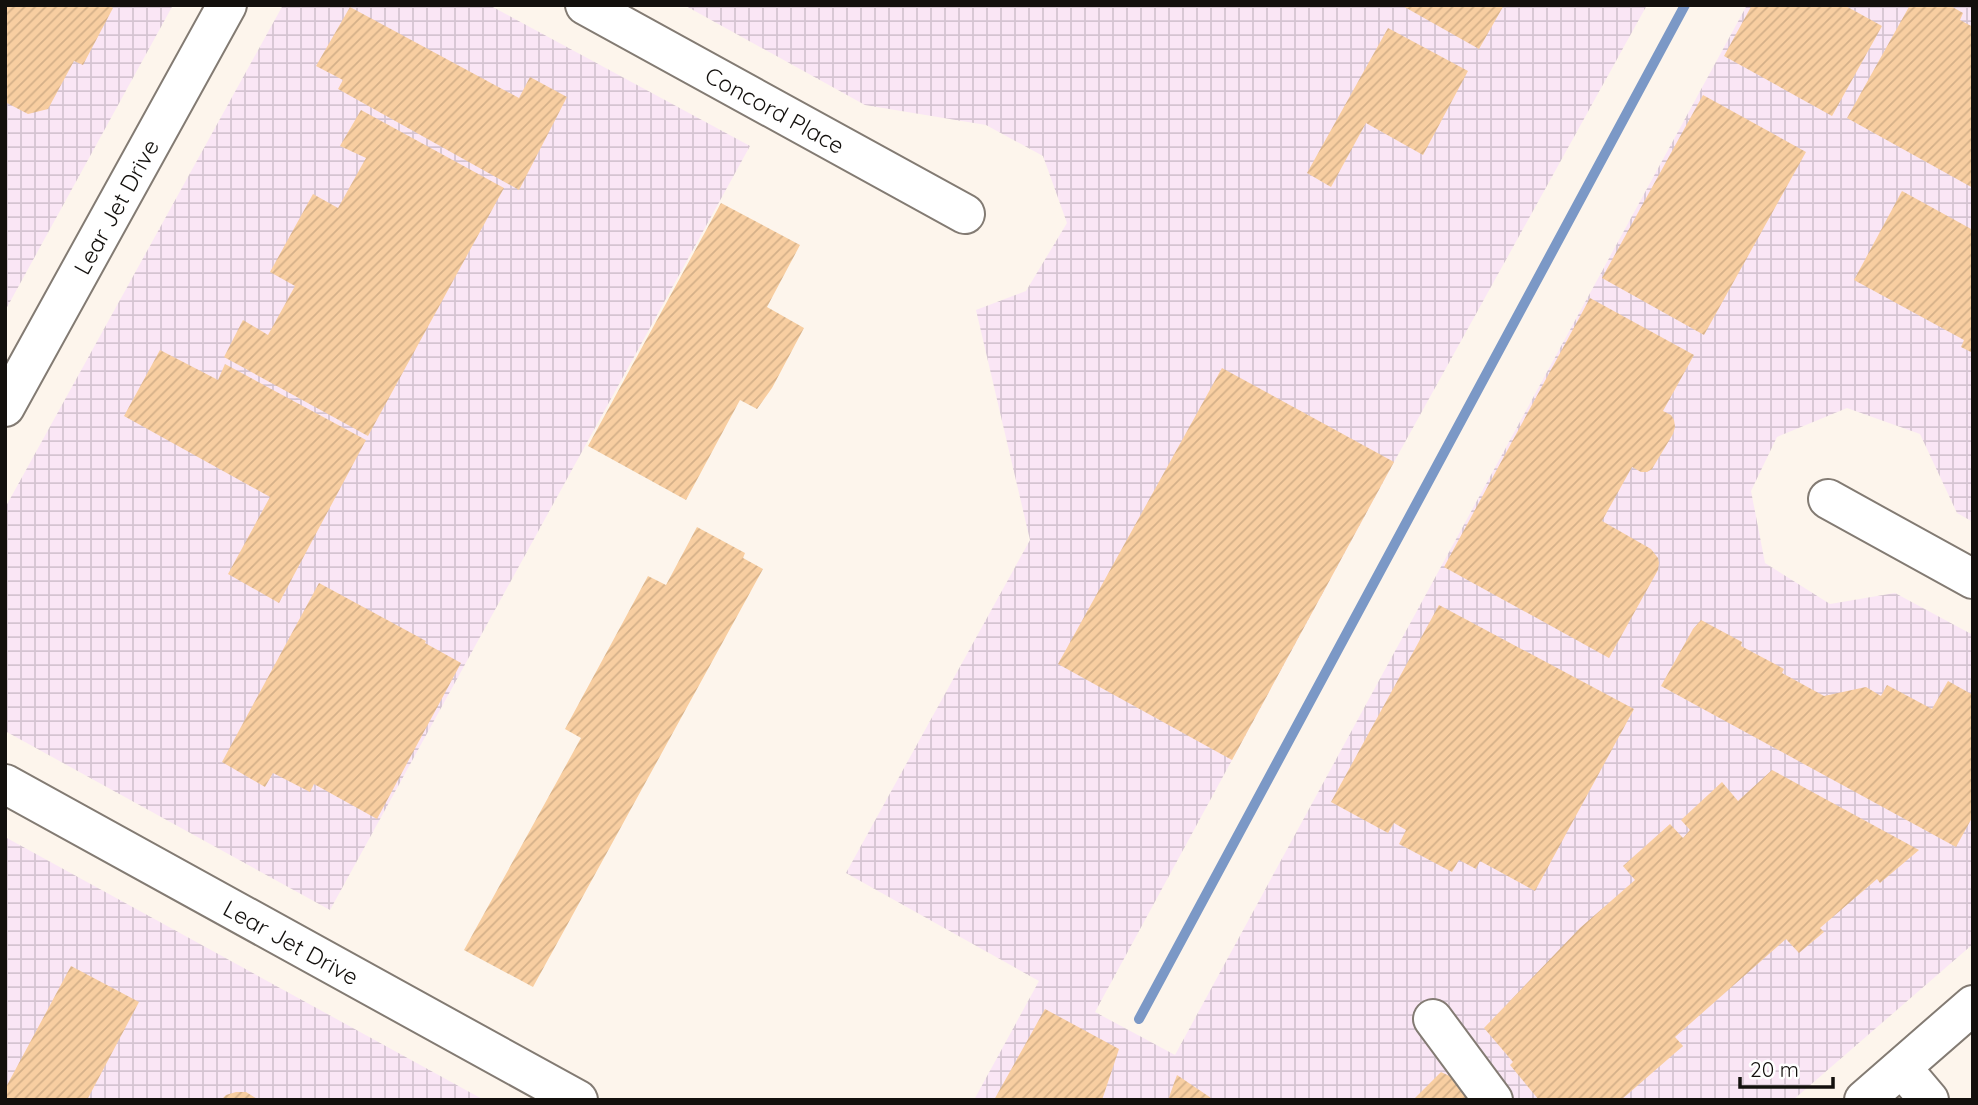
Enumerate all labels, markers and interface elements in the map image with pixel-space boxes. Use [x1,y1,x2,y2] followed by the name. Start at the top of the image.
[700,60,850,160] street label: Concord Place
[67,134,165,279] street label: Lear Jet Drive
[219,893,364,991] street label: Lear Jet Drive
[1740,1046,1833,1090] scale bar
[1750,1056,1799,1082] text: 20 m

